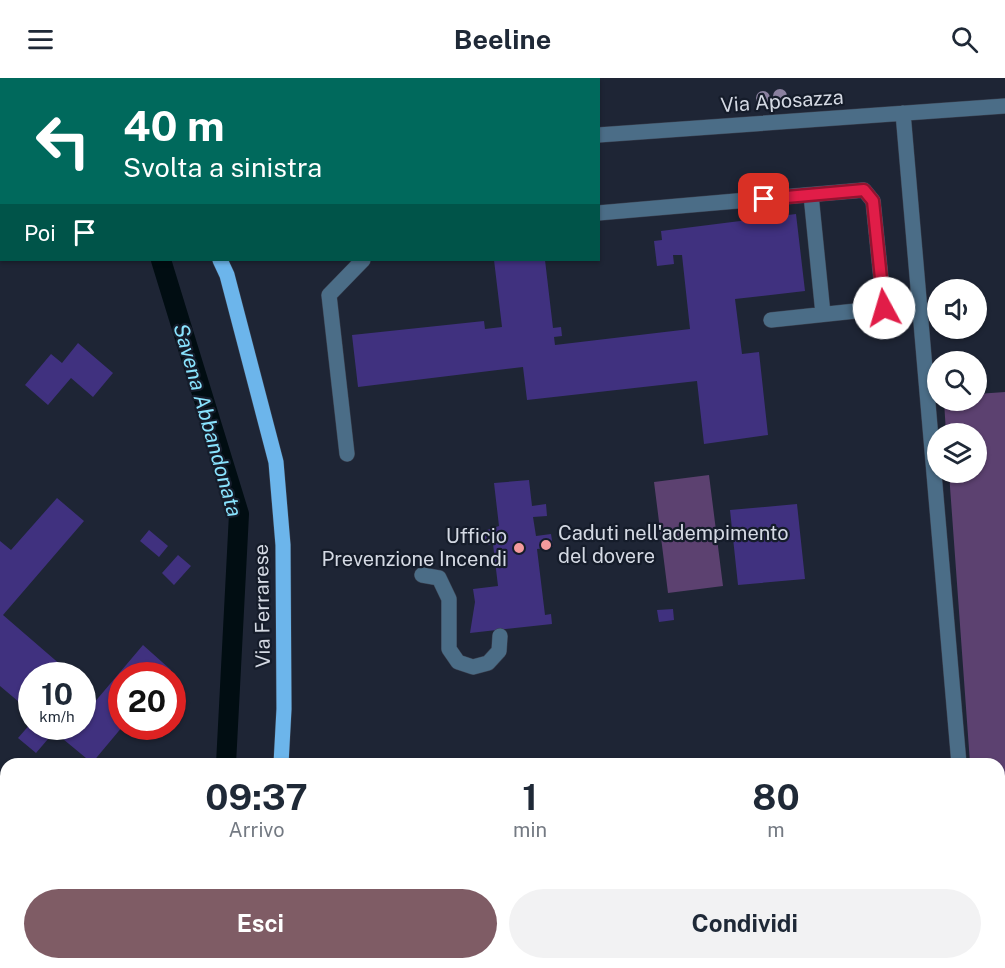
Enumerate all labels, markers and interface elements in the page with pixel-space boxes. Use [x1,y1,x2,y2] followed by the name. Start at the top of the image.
[24,23,57,56] icon: menu
[454,23,551,55] text: Beeline
[948,23,981,56] icon: search
[720,85,844,117] street label: Via Aposazza
[123,101,225,150] text: 40 m
[24,102,102,180] icon: left
[123,151,322,183] text: Svolta a sinistra
[738,173,789,224] pin
[747,182,780,215] icon: arrive
[68,216,101,249] icon: arrive
[24,220,56,246] text: Poi
[852,276,916,340] position arrow
[927,279,987,483] map controls
[927,279,987,339] button: sound
[168,320,248,520] water label: Savena Abbandonata
[927,351,987,411] button: search
[927,423,987,483] button: layers
[558,521,789,568] place label: Caduti nell'adempimento del dovere
[321,524,507,571] place label: Ufficio Prevenzione Incendi
[539,538,553,552] marker: Caduti nell'adempimento del dovere
[512,541,526,555] marker: Ufficio Prevenzione Incendi
[249,544,275,668] street label: Via Ferrarese
[108,662,186,740] speed limit sign: 20
[41,676,73,712] text: 10
[39,708,75,725] text: km/h
[205,776,308,818] text: 09:37
[522,776,538,818] text: 1
[752,776,800,818] text: 80
[229,818,285,842] text: Arrivo
[513,818,547,842] text: min
[767,818,785,842] text: m
[24,889,497,958] button: Esci
[509,889,981,958] button: Condividi

